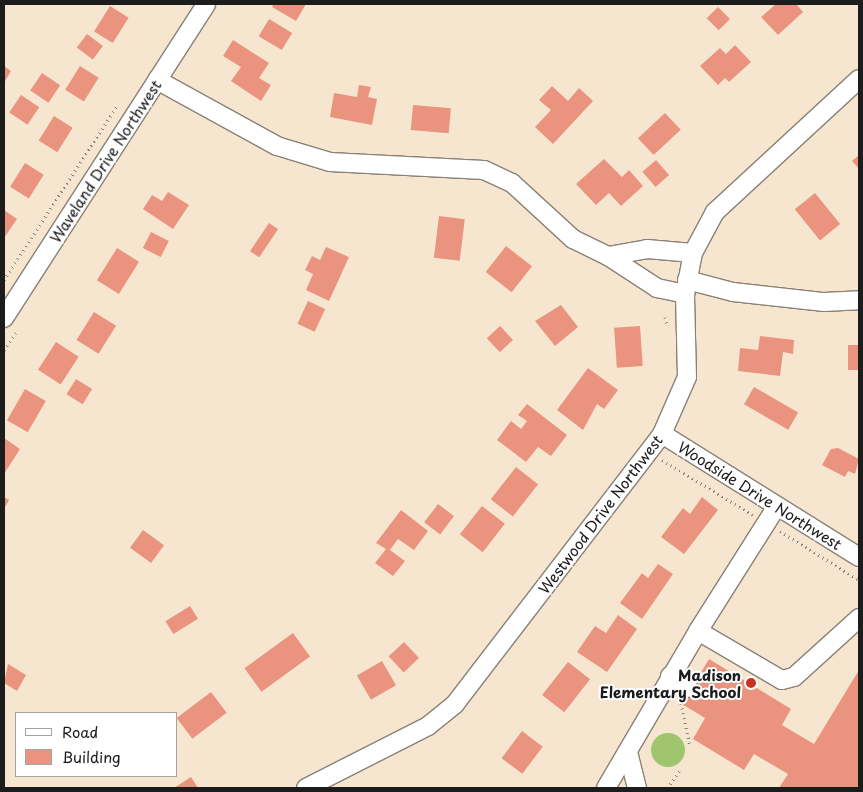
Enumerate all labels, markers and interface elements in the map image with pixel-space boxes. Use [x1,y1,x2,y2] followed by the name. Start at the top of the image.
[45,76,165,246] street label: Waveland Drive Northwest
[534,431,666,597] street label: Westwood Drive Northwest
[675,437,845,553] street label: Woodside Drive Northwest
[600,665,741,700] place label: Madison Elementary School
[745,677,757,689] marker: Madison Elementary School
[15,712,178,777] legend
[62,720,98,743] text: Road
[62,745,121,768] text: Building

